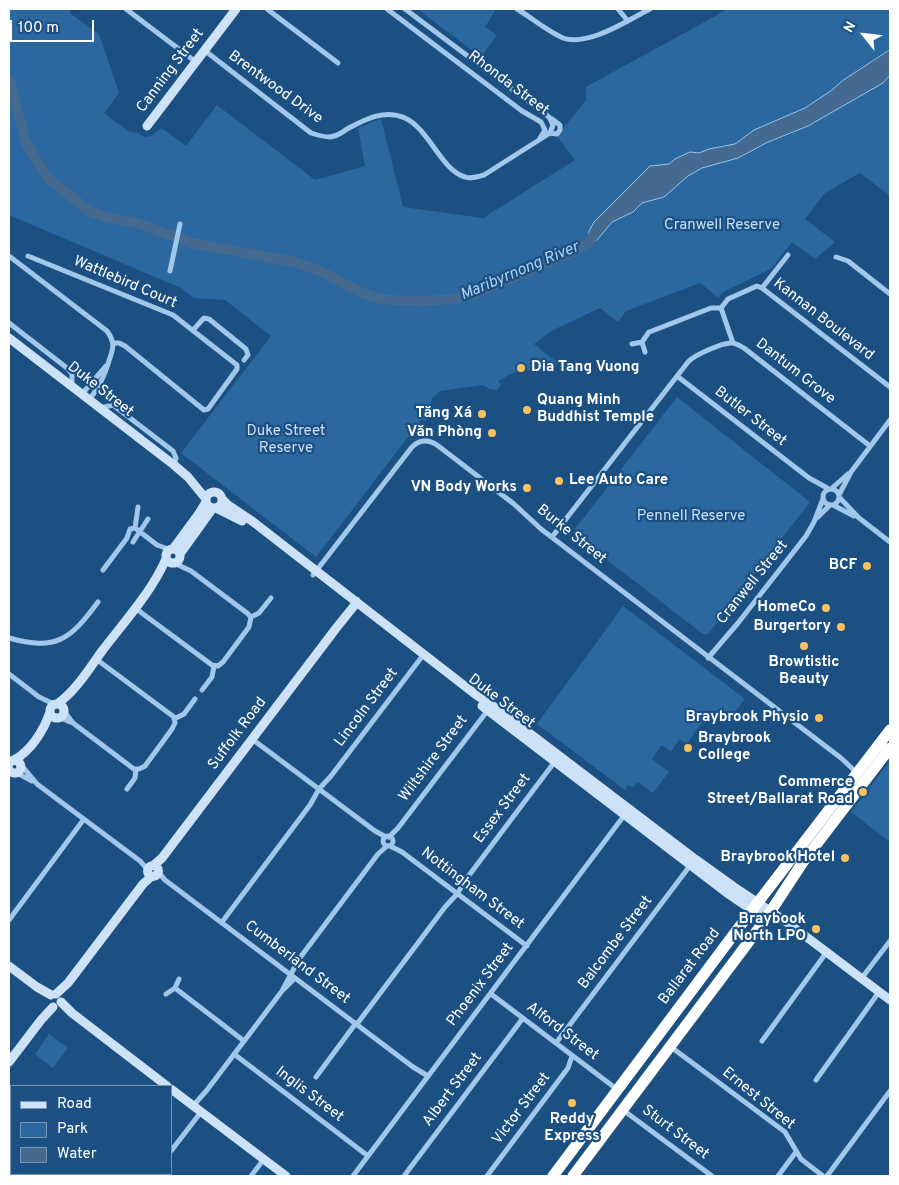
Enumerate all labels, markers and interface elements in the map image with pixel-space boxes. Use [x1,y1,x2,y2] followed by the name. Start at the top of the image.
[12,10,96,42] scale bar
[839,10,889,60] north arrow
[18,19,59,38] text: 100 m
[841,19,860,36] text: N
[134,25,208,117] street label: Canning Street
[224,48,326,128] street label: Brentwood Drive
[464,48,552,120] street label: Rhonda Street
[664,217,780,235] park label: Cranwell Reserve
[458,238,582,306] water label: Maribyrnong River
[70,253,180,313] street label: Wattlebird Court
[769,275,877,365] street label: Kannan Boulevard
[752,335,838,409] street label: Dantum Grove
[63,359,137,421] street label: Duke Street
[531,359,639,377] place label: Dia Tang Vuong
[515,362,527,374] marker: Dia Tang Vuong
[710,383,790,451] street label: Butler Street
[537,392,654,427] place label: Quang Minh Buddhist Temple
[521,404,533,416] marker: Quang Minh Buddhist Temple
[415,405,472,423] place label: Tăng Xá
[476,408,488,420] marker: Tăng Xá
[246,423,326,458] park label: Duke Street Reserve
[407,424,482,442] place label: Văn Phòng
[486,427,498,439] marker: Văn Phòng
[569,472,668,490] place label: Lee Auto Care
[553,475,565,487] marker: Lee Auto Care
[411,479,517,497] place label: VN Body Works
[521,482,533,494] marker: VN Body Works
[532,501,610,569] street label: Burke Street
[637,508,745,526] park label: Pennell Reserve
[714,537,792,629] street label: Cranwell Street
[829,557,857,575] place label: BCF
[861,560,873,572] marker: BCF
[757,599,816,617] place label: HomeCo
[820,602,832,614] marker: HomeCo
[754,618,831,636] place label: Burgertory
[835,621,847,633] marker: Burgertory
[798,640,810,652] marker: Browtistic Beauty
[769,654,839,689] place label: Browtistic Beauty
[332,665,402,751] street label: Lincoln Street
[464,671,538,733] street label: Duke Street
[205,694,271,774] street label: Suffolk Road
[685,709,809,727] place label: Braybrook Physio
[396,712,472,806] street label: Wiltshire Street
[813,712,825,724] marker: Braybrook Physio
[698,730,771,765] place label: Braybrook College
[682,742,694,754] marker: Braybrook College
[471,771,535,847] street label: Essex Street
[707,774,853,809] place label: Commerce Street/Ballarat Road
[857,786,869,798] marker: Commerce Street/Ballarat Road
[417,844,527,934] street label: Nottingham Street
[721,849,835,867] place label: Braybrook Hotel
[839,852,851,864] marker: Braybrook Hotel
[575,893,657,993] street label: Balcombe Street
[733,911,806,946] place label: Braybook North LPO
[241,917,353,1009] street label: Cumberland Street
[810,923,822,935] marker: Braybook North LPO
[655,925,725,1009] street label: Ballarat Road
[444,940,518,1030] street label: Phoenix Street
[522,999,602,1065] street label: Alford Street
[419,1050,487,1130] street label: Albert Street
[271,1063,347,1127] street label: Inglis Street
[718,1064,798,1134] street label: Ernest Street
[489,1069,555,1149] street label: Victor Street
[10,1085,172,1175] legend
[57,1095,92,1114] text: Road
[566,1097,578,1109] marker: Reddy Express
[638,1102,712,1164] street label: Sturt Street
[544,1111,600,1146] place label: Reddy Express
[57,1120,88,1139] text: Park
[57,1145,96,1164] text: Water

